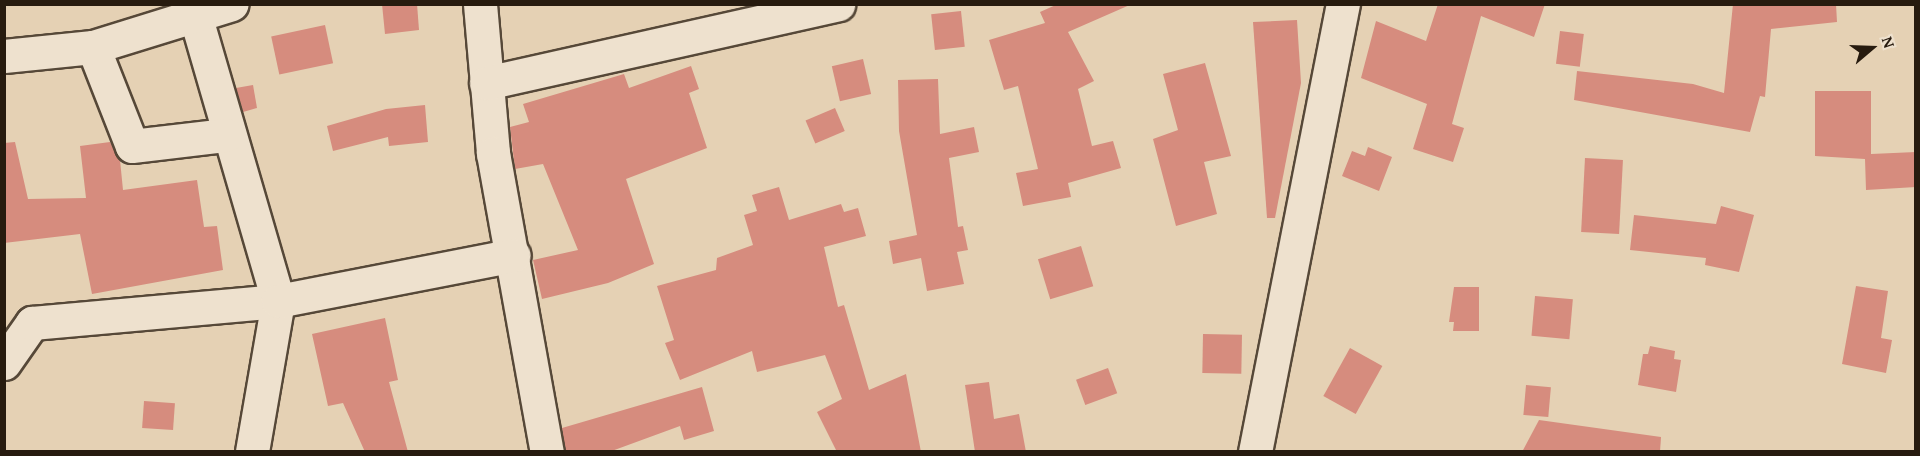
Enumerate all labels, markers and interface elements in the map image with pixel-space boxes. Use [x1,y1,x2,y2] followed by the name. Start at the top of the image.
[1842,18,1902,78] north arrow
[1876,33,1902,51] text: N

